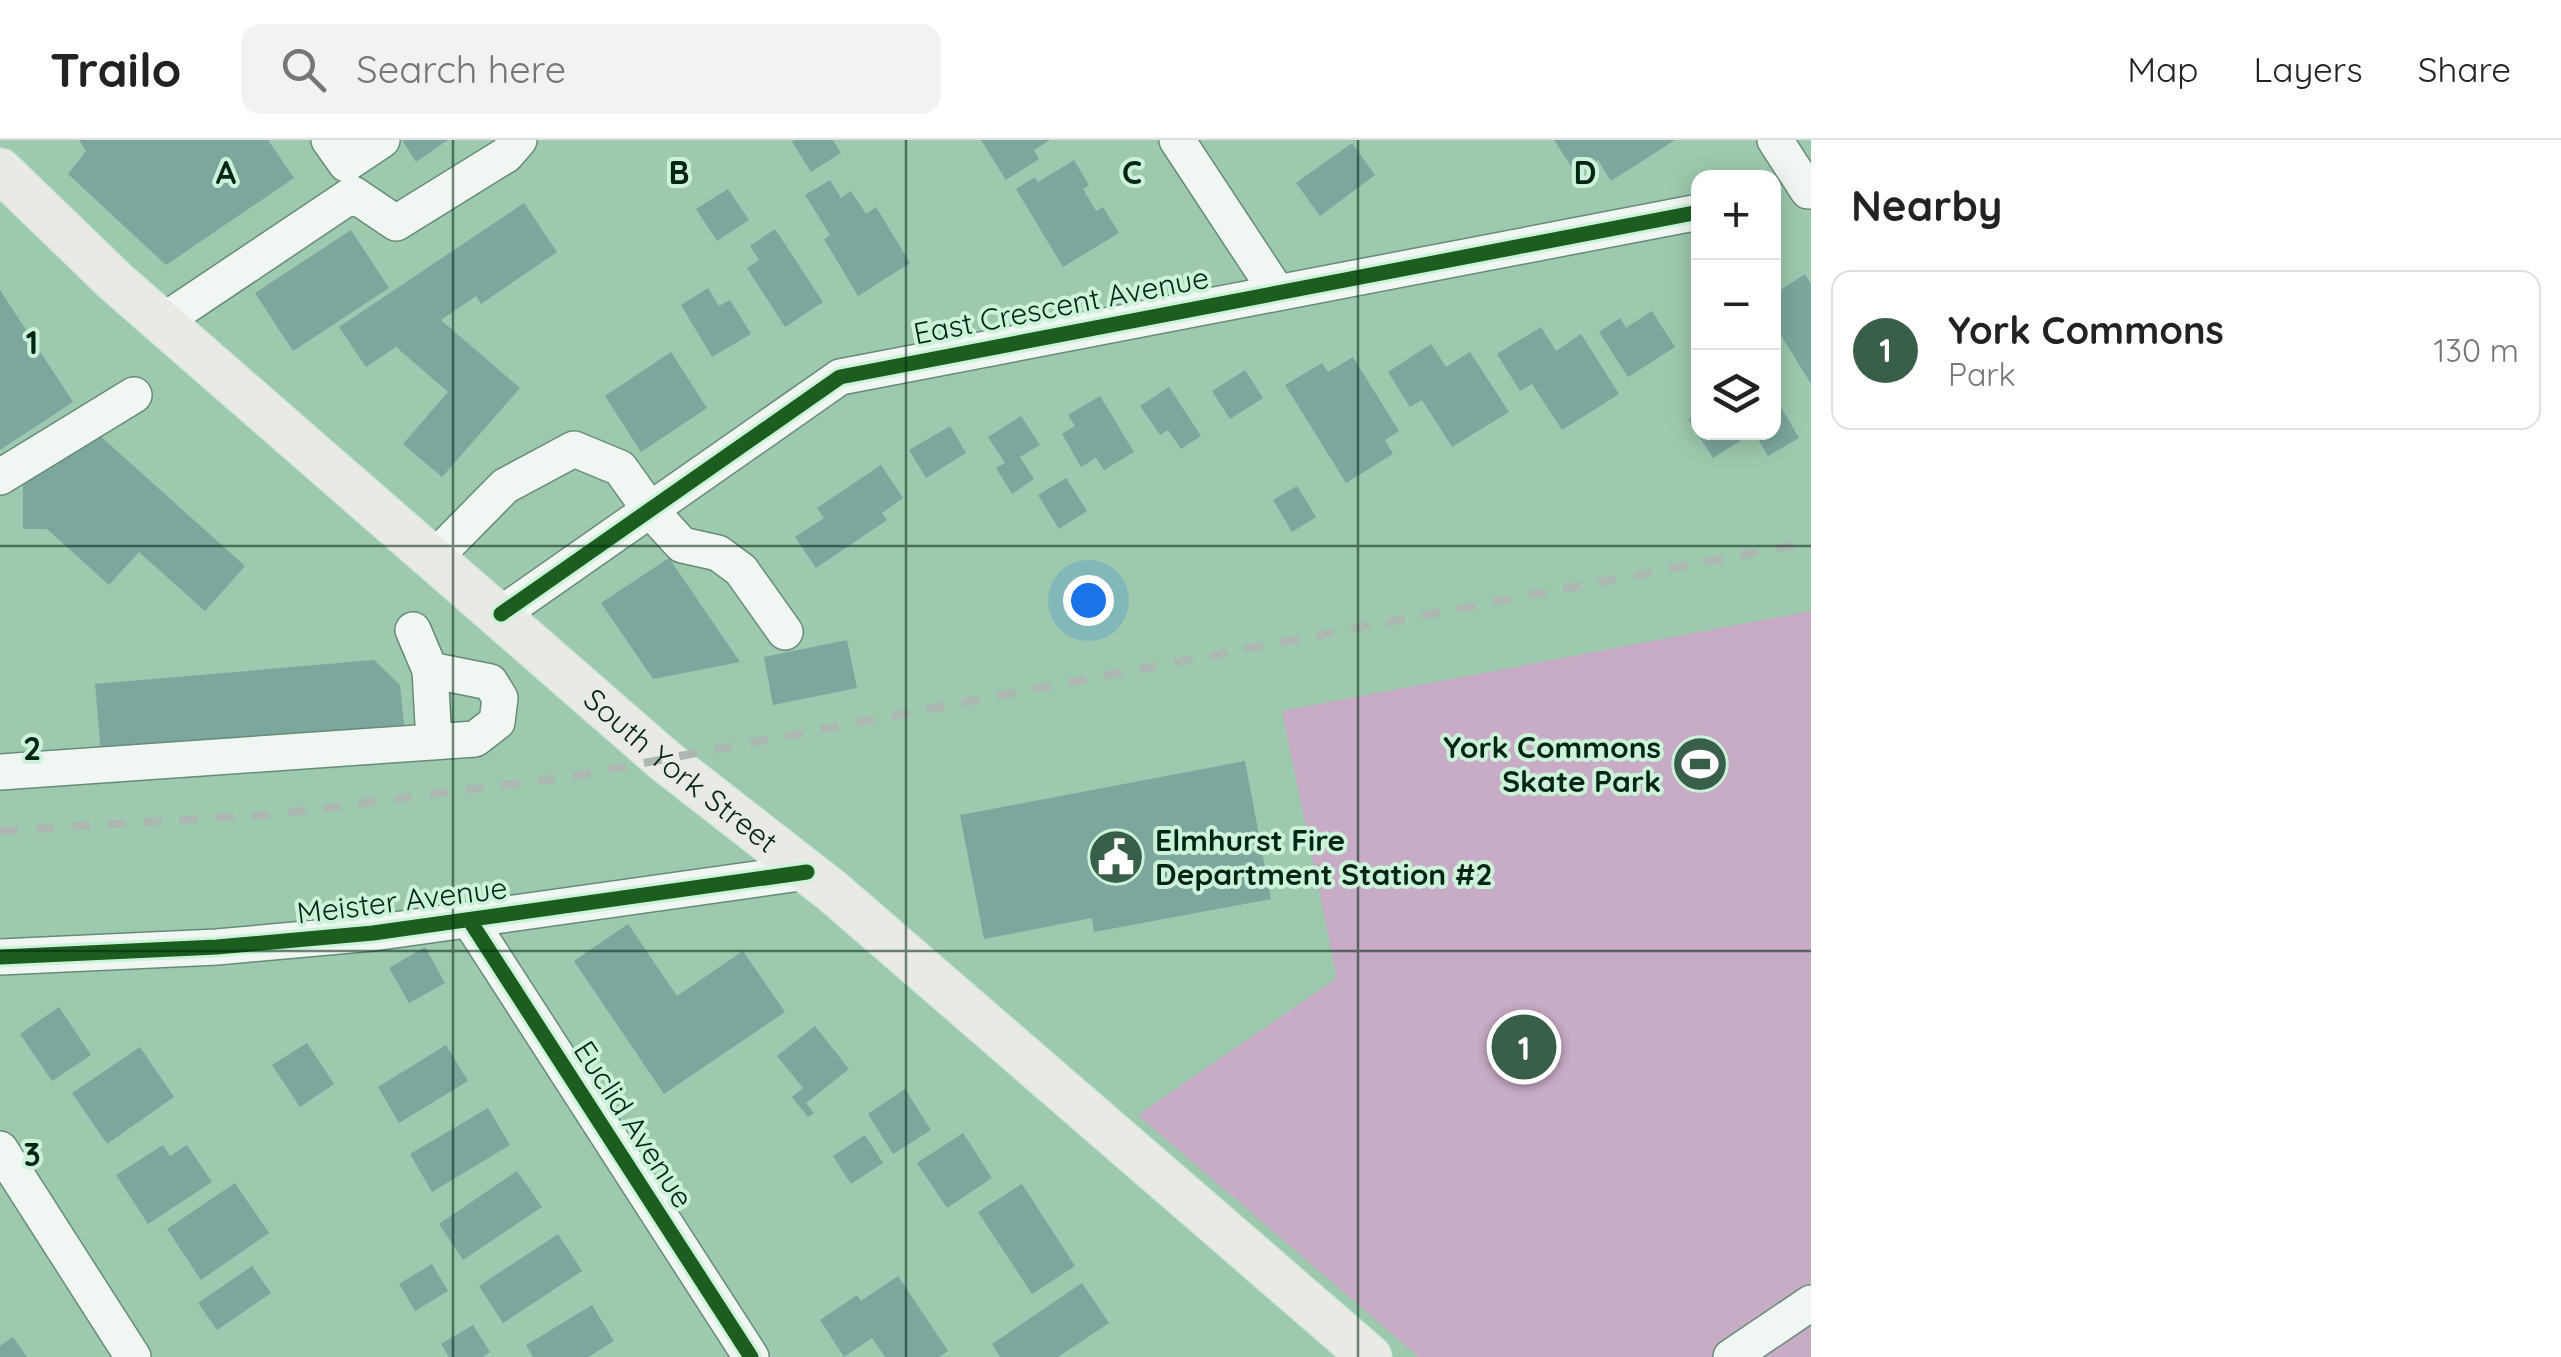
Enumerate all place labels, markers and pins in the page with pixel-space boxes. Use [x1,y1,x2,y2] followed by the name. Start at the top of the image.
[1443,728,1661,800] place label: York Commons Skate Park
[1670,734,1730,794] sports icon: York Commons Skate Park
[1155,821,1493,893] place label: Elmhurst Fire Department Station #2
[1086,827,1146,887] public building icon: Elmhurst Fire Department Station #2
[1492,1010,1556,1084] pin: 1

